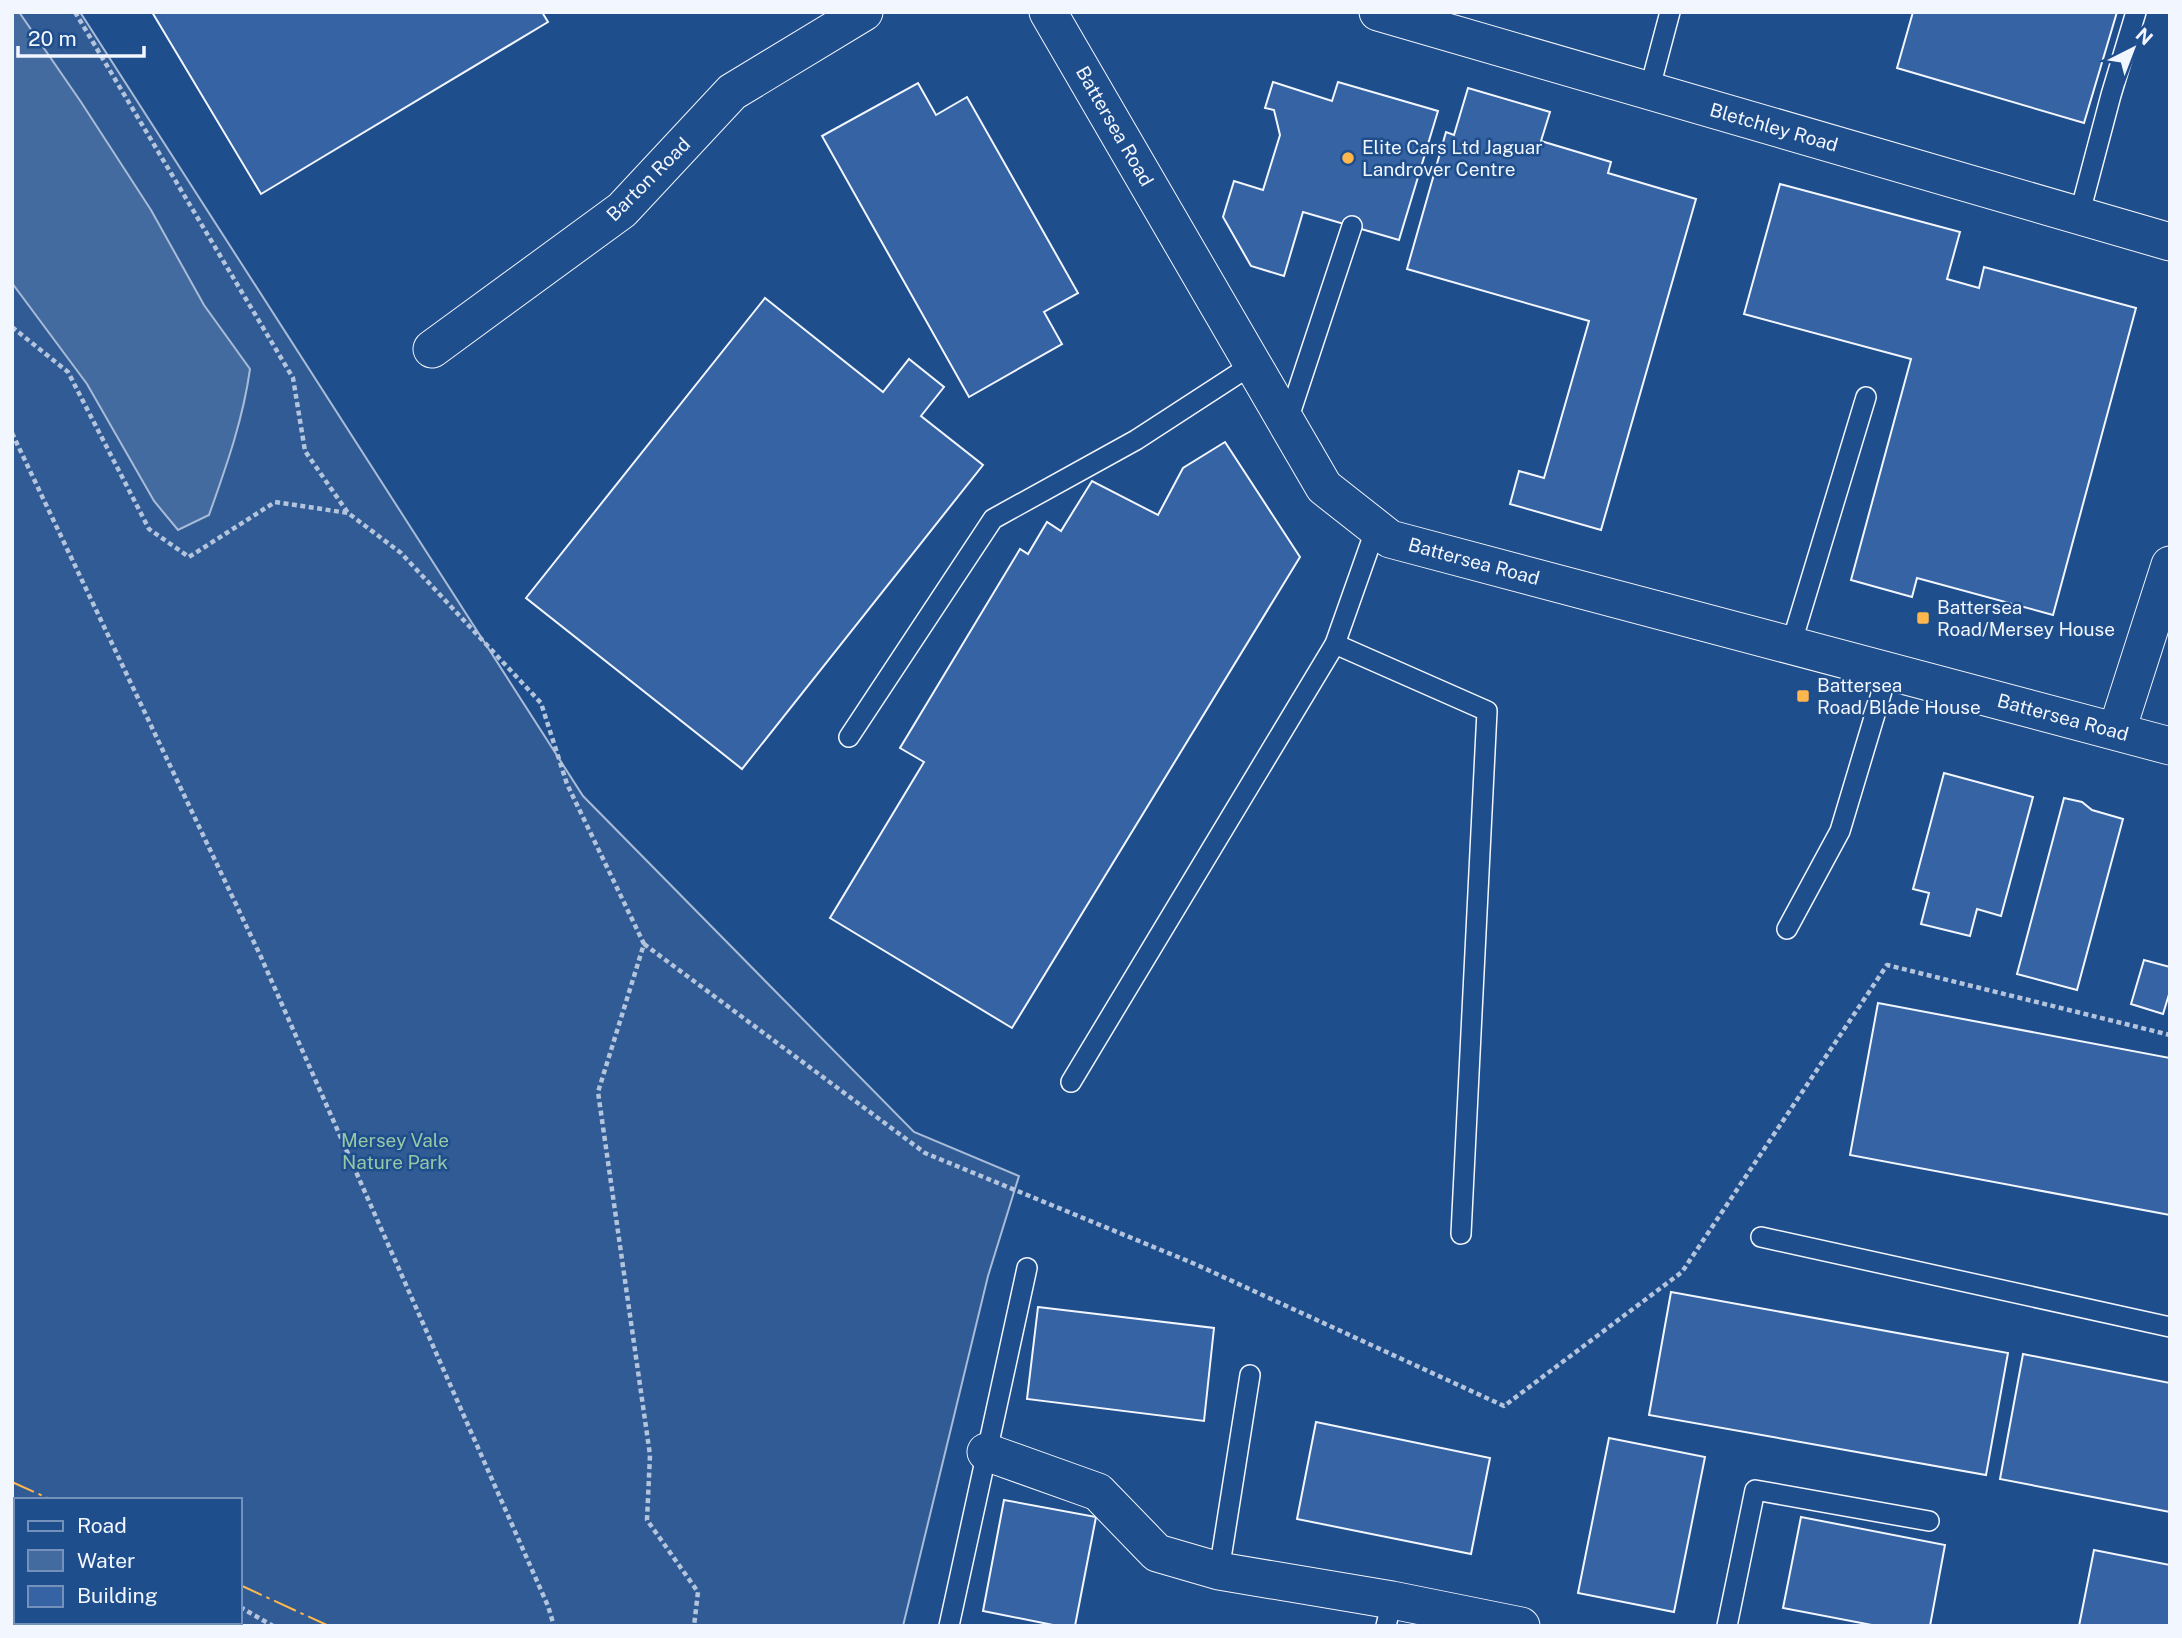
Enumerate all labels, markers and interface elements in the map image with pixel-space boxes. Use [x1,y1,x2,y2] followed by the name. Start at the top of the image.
[18,14,144,58] scale bar
[2098,14,2168,84] north arrow
[2131,23,2157,50] text: N
[28,26,77,51] text: 20 m
[1072,62,1158,190] street label: Battersea Road
[1707,98,1841,156] street label: Bletchley Road
[602,133,694,225] street label: Barton Road
[1362,136,1543,180] place label: Elite Cars Ltd Jaguar Landrover Centre
[1340,150,1356,166] marker: Elite Cars Ltd Jaguar Landrover Centre
[1406,533,1542,589] street label: Battersea Road
[1937,596,2115,640] place label: Battersea Road/Mersey House
[1915,610,1931,626] marker: Battersea Road/Mersey House
[1817,674,1981,718] place label: Battersea Road/Blade House
[1795,688,1811,704] marker: Battersea Road/Blade House
[1995,689,2131,745] street label: Battersea Road
[341,1129,449,1173] park label: Mersey Vale Nature Park
[14,1498,242,1624] legend
[77,1513,127,1538] text: Road
[77,1548,135,1573] text: Water
[77,1583,158,1608] text: Building

